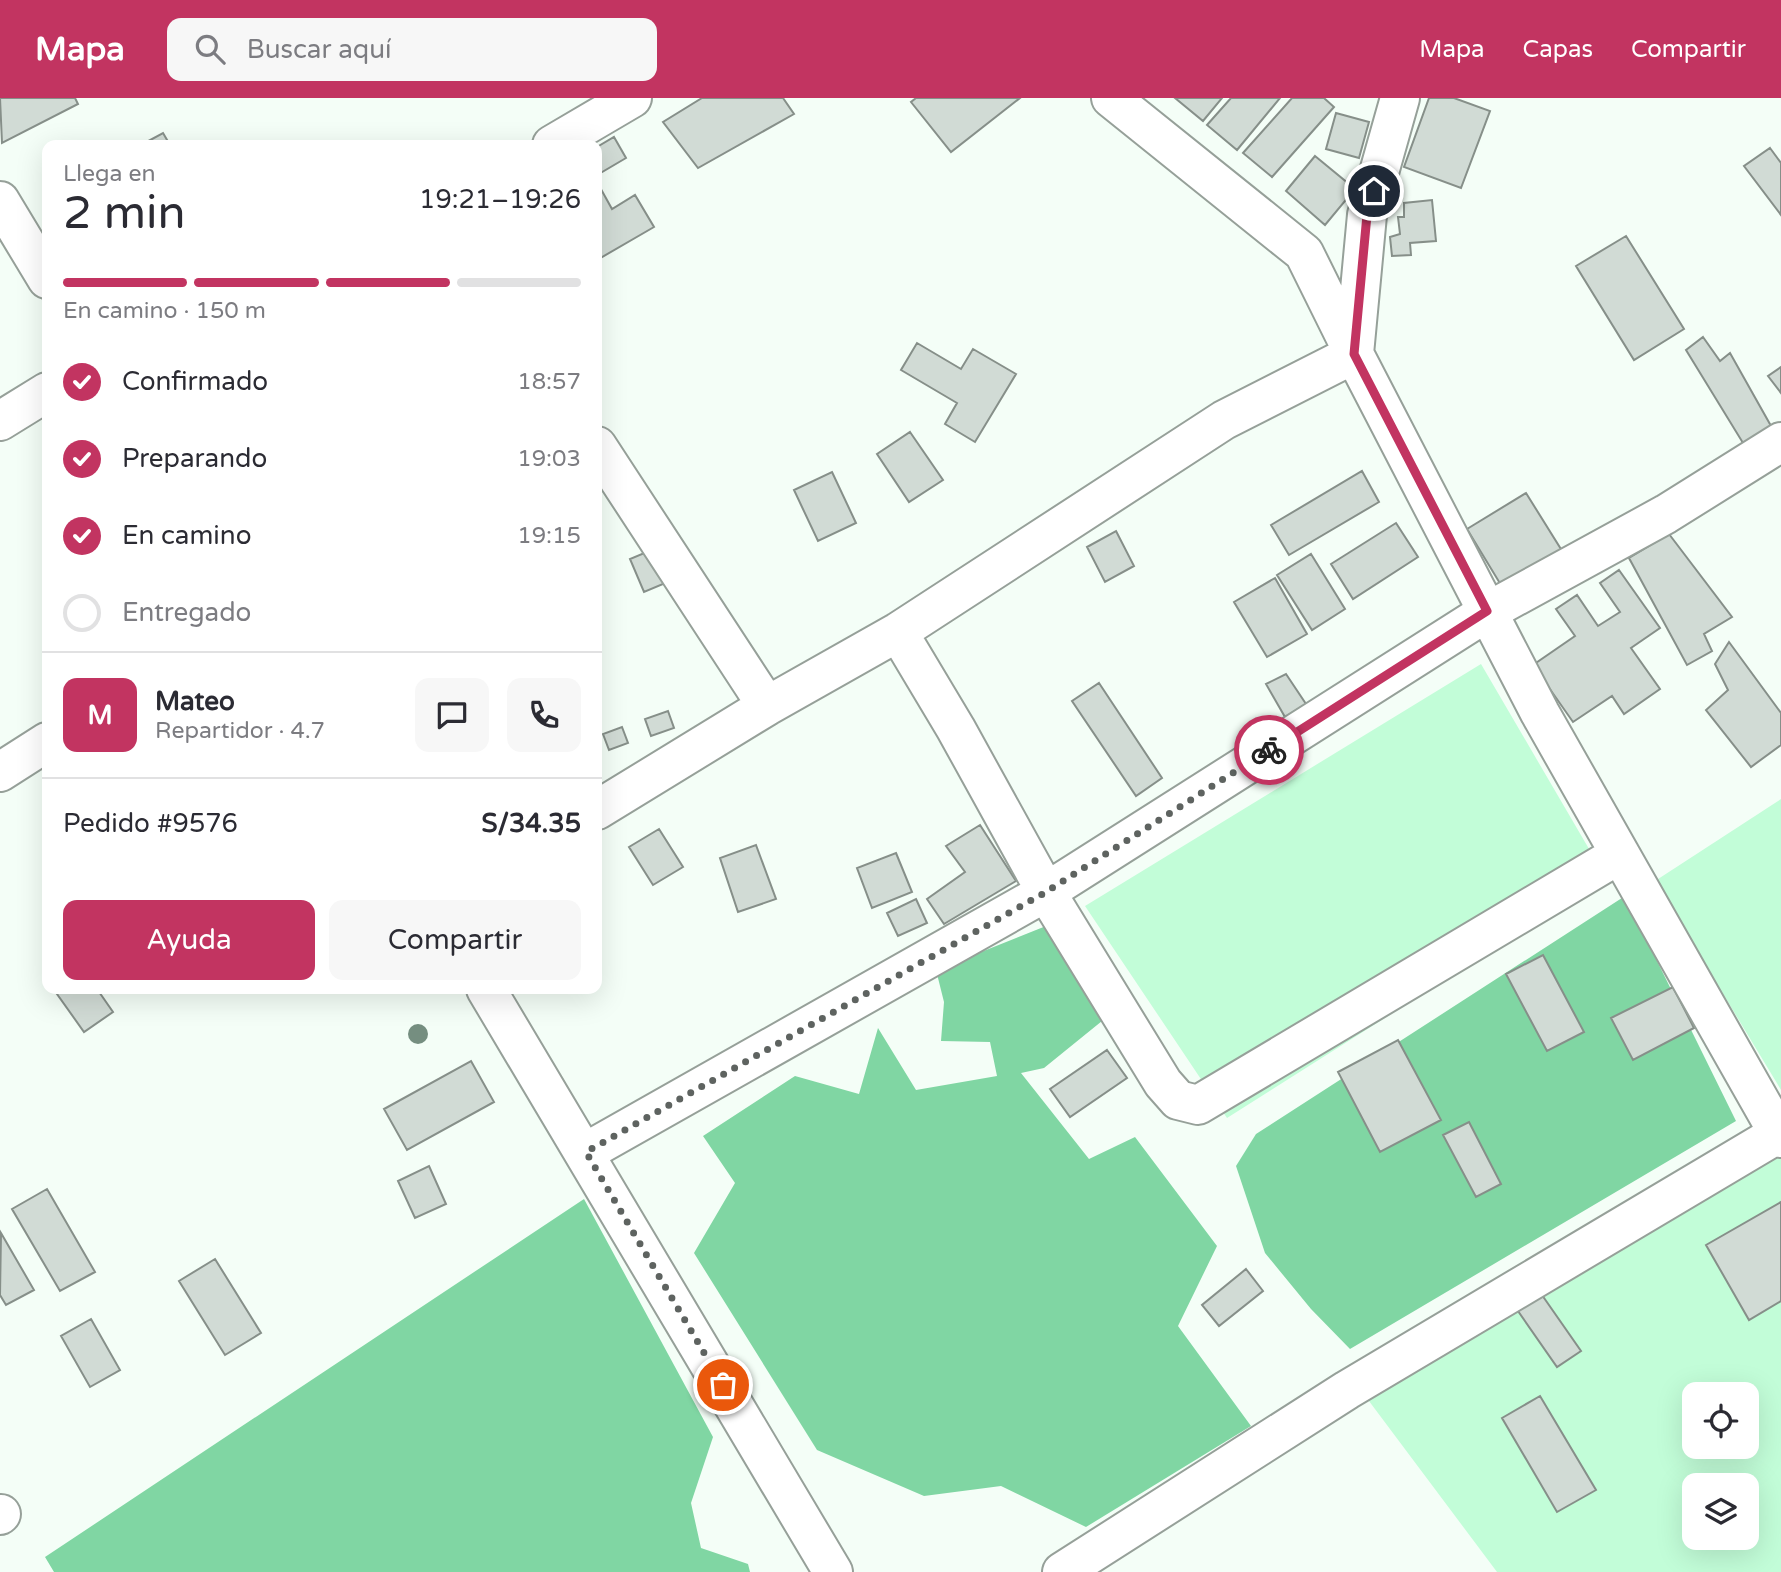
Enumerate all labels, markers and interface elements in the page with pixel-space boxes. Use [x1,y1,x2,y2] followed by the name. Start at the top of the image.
[167,18,657,81] search box
[35,30,125,69] text: Mapa
[191,30,229,68] icon: search
[247,34,391,65] text: Buscar aquí
[1419,35,1485,64] text: Mapa
[1523,35,1593,64] text: Capas
[1631,35,1746,64] text: Compartir
[63,160,155,188] text: Llega en
[1344,161,1404,221] pin
[1355,172,1393,210] icon: home
[419,184,581,215] text: 19:21–19:26
[63,186,186,241] text: 2 min
[63,297,266,325] text: En camino · 150 m
[63,363,101,401] icon: check
[122,366,268,397] text: Confirmado
[517,368,581,396] text: 18:57
[63,440,101,478] icon: check
[122,443,267,474] text: Preparando
[517,445,581,473] text: 19:03
[63,517,101,555] icon: check
[122,520,251,551] text: En camino
[517,522,581,550] text: 19:15
[122,597,251,628] text: Entregado
[415,678,489,752] button: chat
[507,678,581,752] button: phone
[155,686,235,717] text: Mateo
[87,700,113,731] text: M
[1234,715,1304,785] courier
[155,717,325,745] text: Repartidor · 4.7
[1250,731,1288,769] icon: bike
[63,808,238,839] text: Pedido #9576
[481,808,581,839] text: S/34.35
[63,900,315,980] button: Ayuda
[329,900,581,980] button: Compartir
[693,1355,753,1415] pin
[704,1366,742,1404] icon: bag
[1682,1382,1759,1550] map controls
[1682,1382,1759,1459] button: locate
[1682,1473,1759,1550] button: layers

